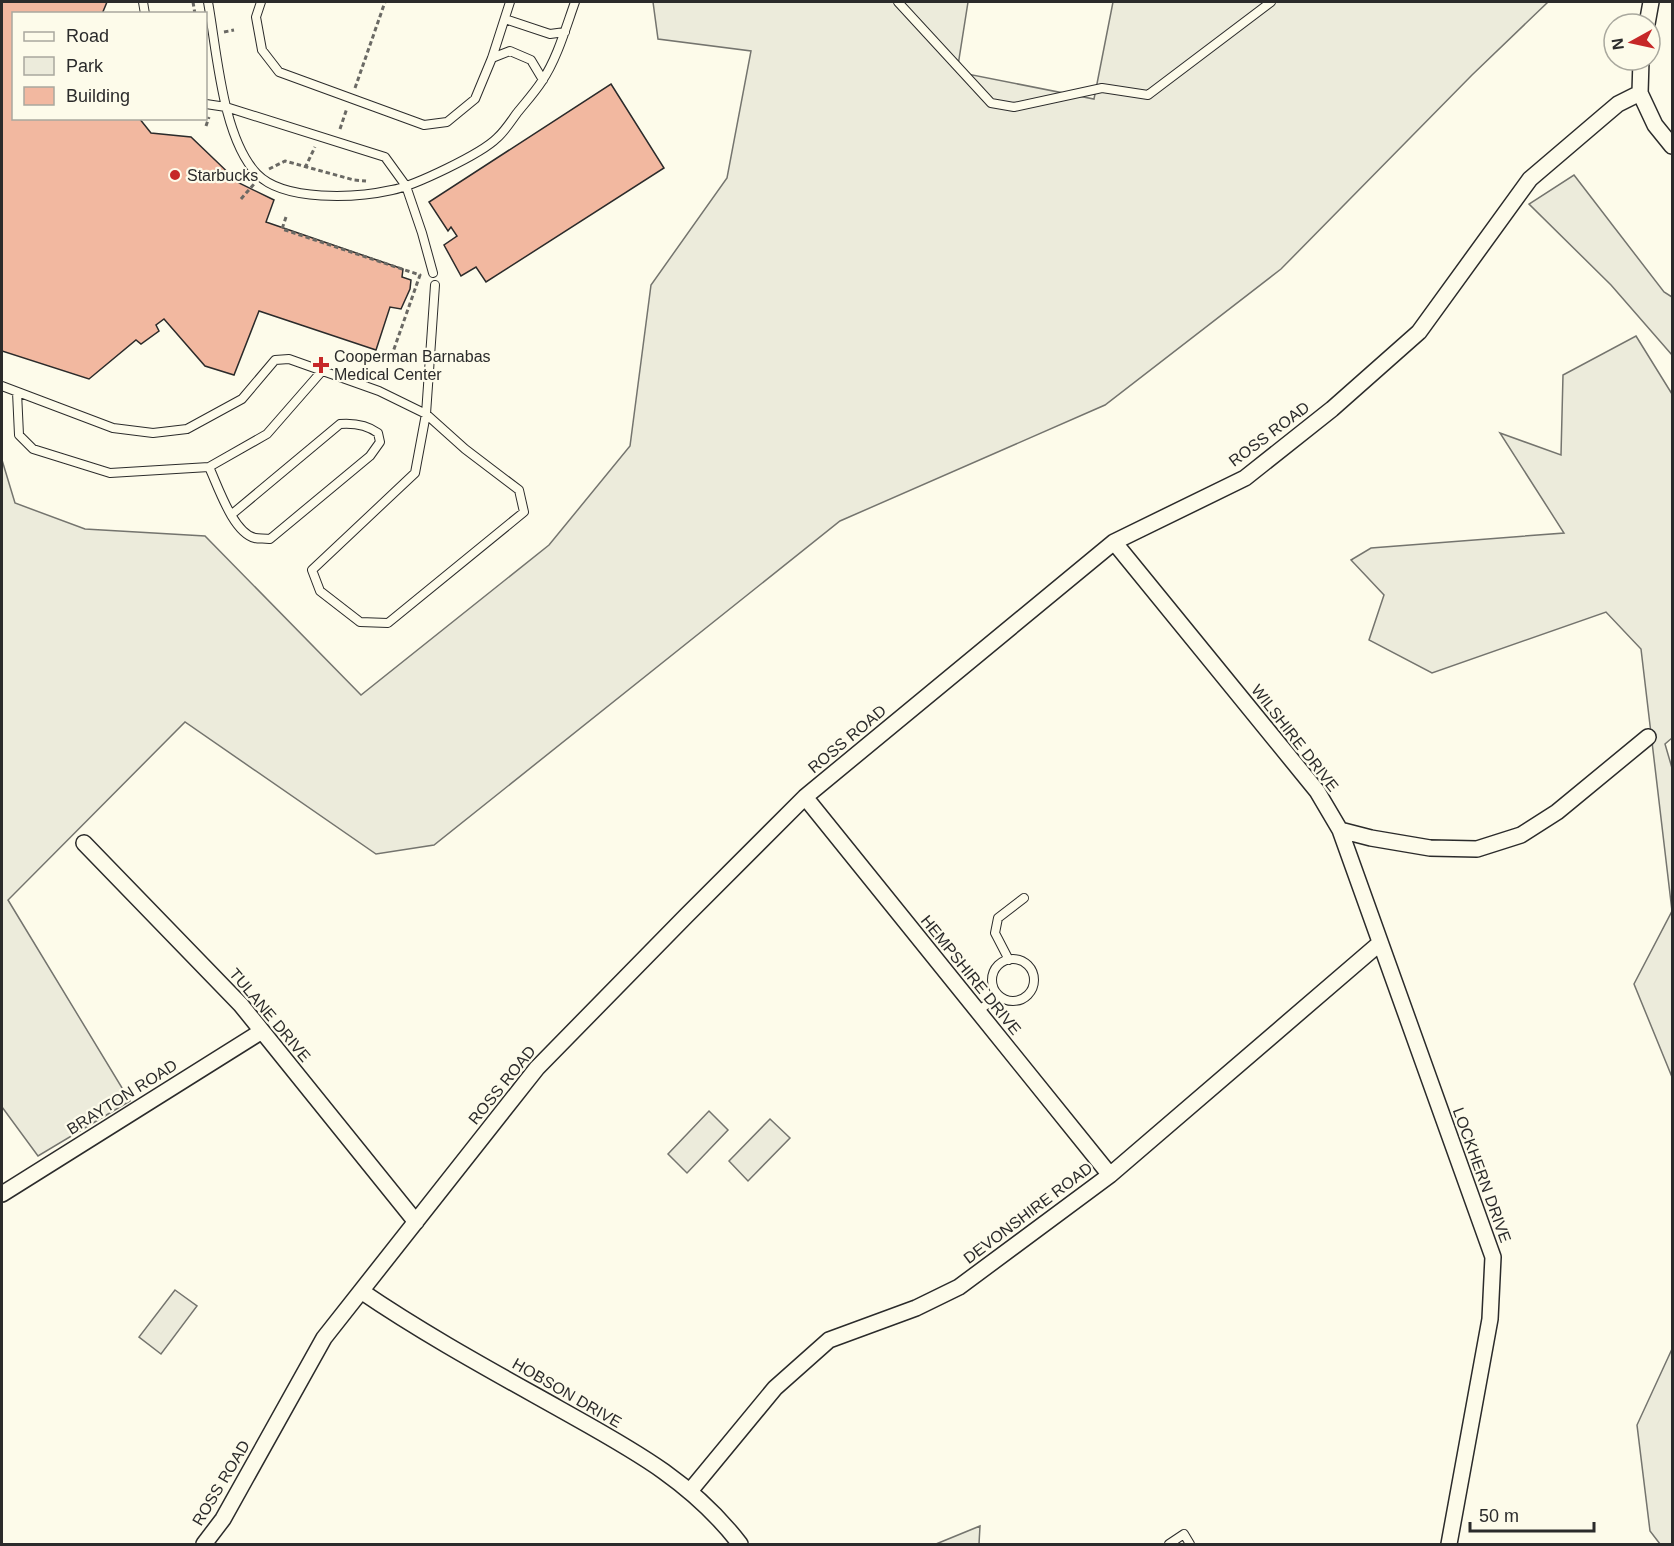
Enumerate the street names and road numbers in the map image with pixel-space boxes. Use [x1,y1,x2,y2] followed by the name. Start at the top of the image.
[1226,398,1312,470] street label: ROSS ROAD
[1248,681,1342,795] street label: WILSHIRE DRIVE
[805,702,889,776] street label: ROSS ROAD
[918,912,1024,1038] street label: HEMPSHIRE DRIVE
[226,965,314,1065] street label: TULANE DRIVE
[465,1042,539,1128] street label: ROSS ROAD
[64,1056,180,1138] street label: BRAYTON ROAD
[1450,1105,1514,1245] street label: LOCKHERN DRIVE
[960,1159,1096,1267] street label: DEVONSHIRE ROAD
[510,1355,624,1431] street label: HOBSON DRIVE
[189,1437,253,1529] street label: ROSS ROAD

